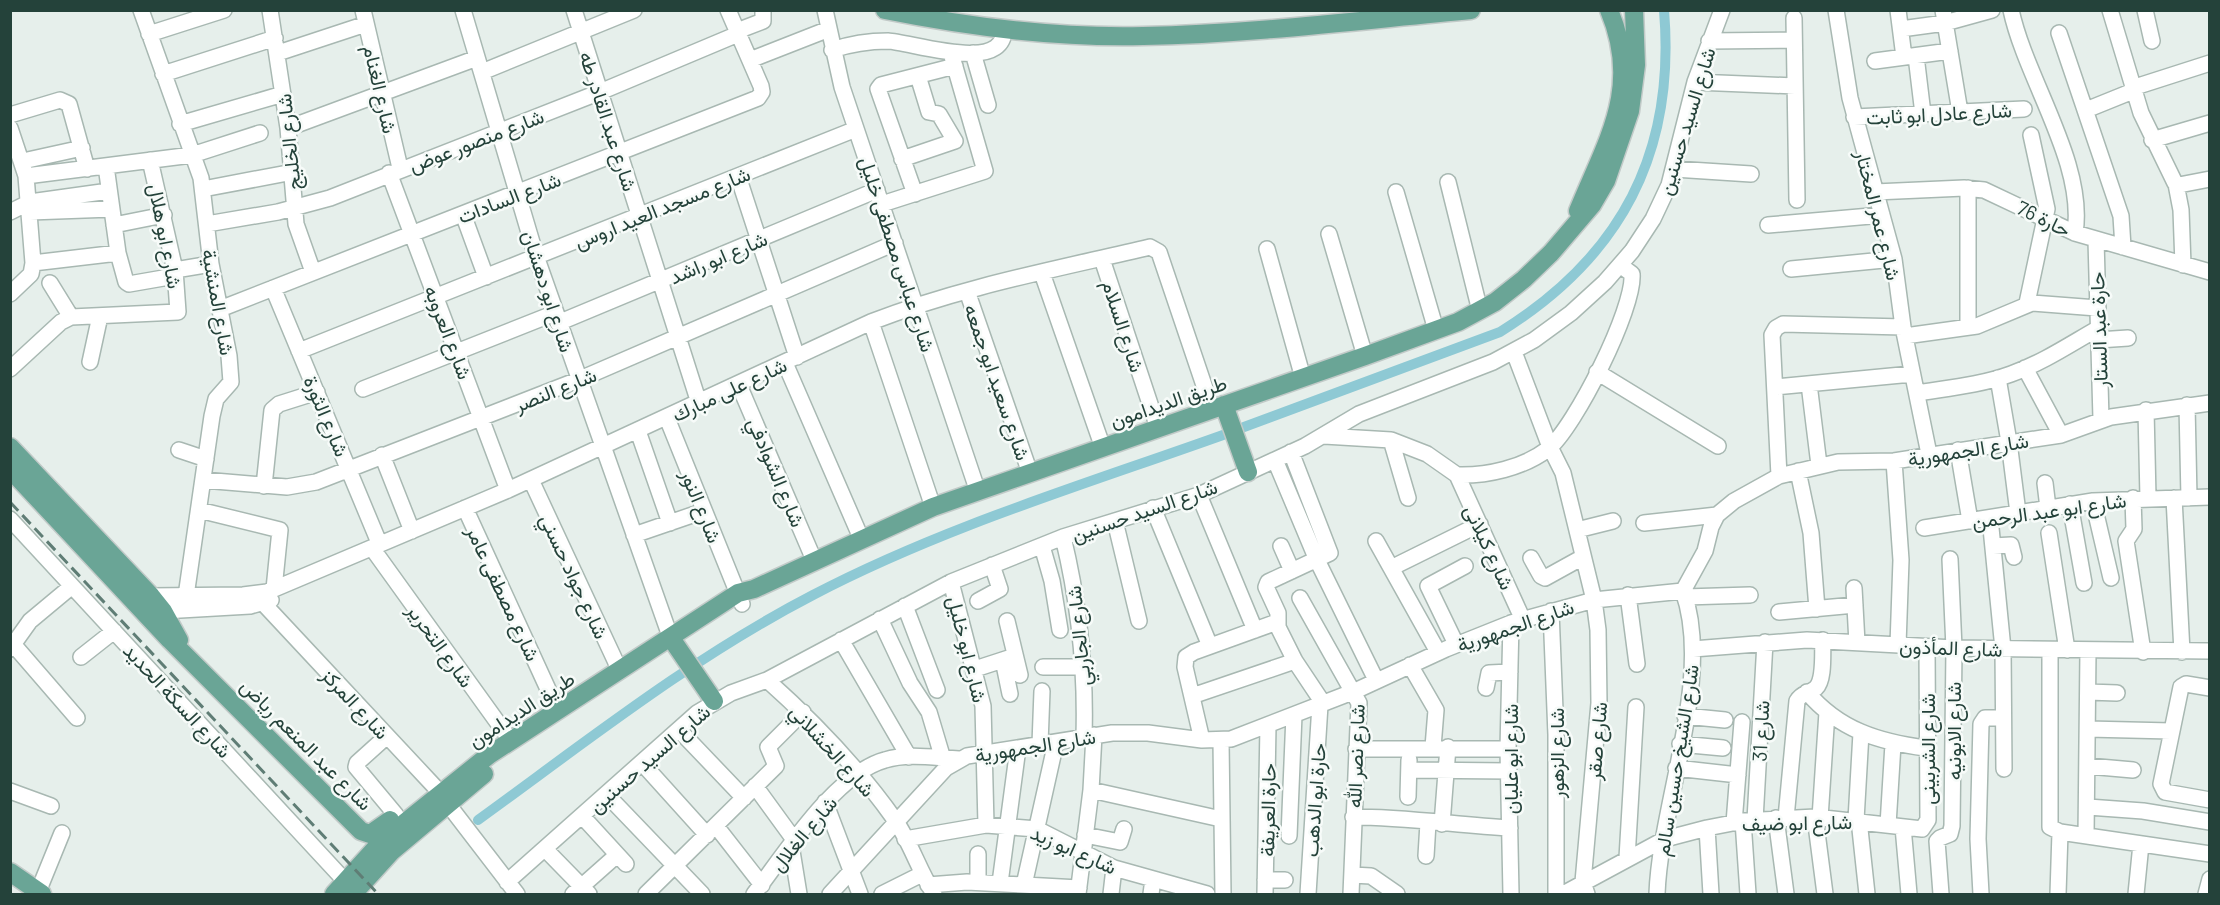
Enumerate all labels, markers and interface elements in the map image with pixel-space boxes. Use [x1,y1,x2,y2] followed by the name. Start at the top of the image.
[356,42,403,136] street label: شارع الغنام
[1652,44,1723,198] street label: شارع السيد حسنين
[572,48,643,195] street label: شارع عبد القادر طه
[271,92,308,191] street label: شارع الخليج
[1865,97,2013,132] street label: شارع عادل ابو ثابت
[405,103,548,180] street label: شارع منصور عوض
[1848,147,1907,283] street label: شارع عمر المختار
[852,153,941,356] street label: شارع عباس مصطفى خليل
[571,161,755,256] street label: شارع مسجد العيد اروس
[454,166,565,230] street label: شارع السادات
[141,181,188,291] street label: شارع ابو هلال
[2012,195,2075,243] street label: حارة 76
[665,226,772,291] street label: شارع ابو راشد
[515,227,580,356] street label: شارع ابو دهشان
[195,247,240,357] street label: شارع المنشية
[2084,271,2114,390] street label: حارة عبد الستار
[1095,277,1150,376] street label: شارع السلام
[417,282,478,383] street label: شارع العروبه
[957,301,1036,464] street label: شارع سعيد ابو جمعه
[668,352,791,429] street label: شارع على مبارك
[510,362,601,419] street label: شارع النصر
[1106,370,1230,434] street label: طريق الديدامون
[297,372,355,461] street label: شارع الثورة
[738,414,811,533] street label: شارع الشوادفي
[1906,428,2031,473] street label: شارع الجمهورية
[673,465,728,547] street label: شارع النور
[1068,474,1221,549] street label: شارع السيد حسنين
[1970,487,2128,536] street label: شارع ابو عبد الرحمن
[1457,501,1520,595] street label: شارع كيلانى
[530,510,614,645] street label: شارع جواد حسني
[459,521,546,666] street label: شارع مصطفى عامر
[1061,584,1101,687] street label: شارع الجاربي
[940,593,993,705] street label: شارع ابو خليل
[1453,594,1578,659] street label: شارع الجمهورية
[400,598,479,693] street label: شارع التحرير
[1899,633,2003,664] street label: شارع المأذون
[117,638,237,764] street label: شارع السكة الحديد
[314,662,395,746] street label: شارع المركز
[1649,662,1706,858] street label: شارع الشيخ حسين سالم
[463,666,580,754] street label: طريق الديدامون
[234,673,378,817] street label: شارع عبد المنعم رياض
[1941,682,1968,780] street label: شارع الابونيه
[1915,693,1942,805] street label: شارع الشربينى
[583,699,716,819] street label: شارع السيد حسنين
[781,699,881,805] street label: شارع الخشلاني
[1746,700,1777,762] street label: شارع 31
[1581,701,1614,782] street label: شارع صقر
[1341,704,1372,809] street label: شارع نصر الله
[1498,704,1525,814] street label: شارع ابو عليان
[1544,708,1571,799] street label: شارع الزهور
[973,724,1098,769] street label: شارع الجمهورية
[1298,742,1332,858] street label: حارة ابو الدهب
[1254,763,1282,857] street label: حارة العريفة
[765,790,844,877] street label: شارع الغلال
[1742,809,1852,838] street label: شارع ابو ضيف
[1026,819,1121,881] street label: شارع ابو زيد

